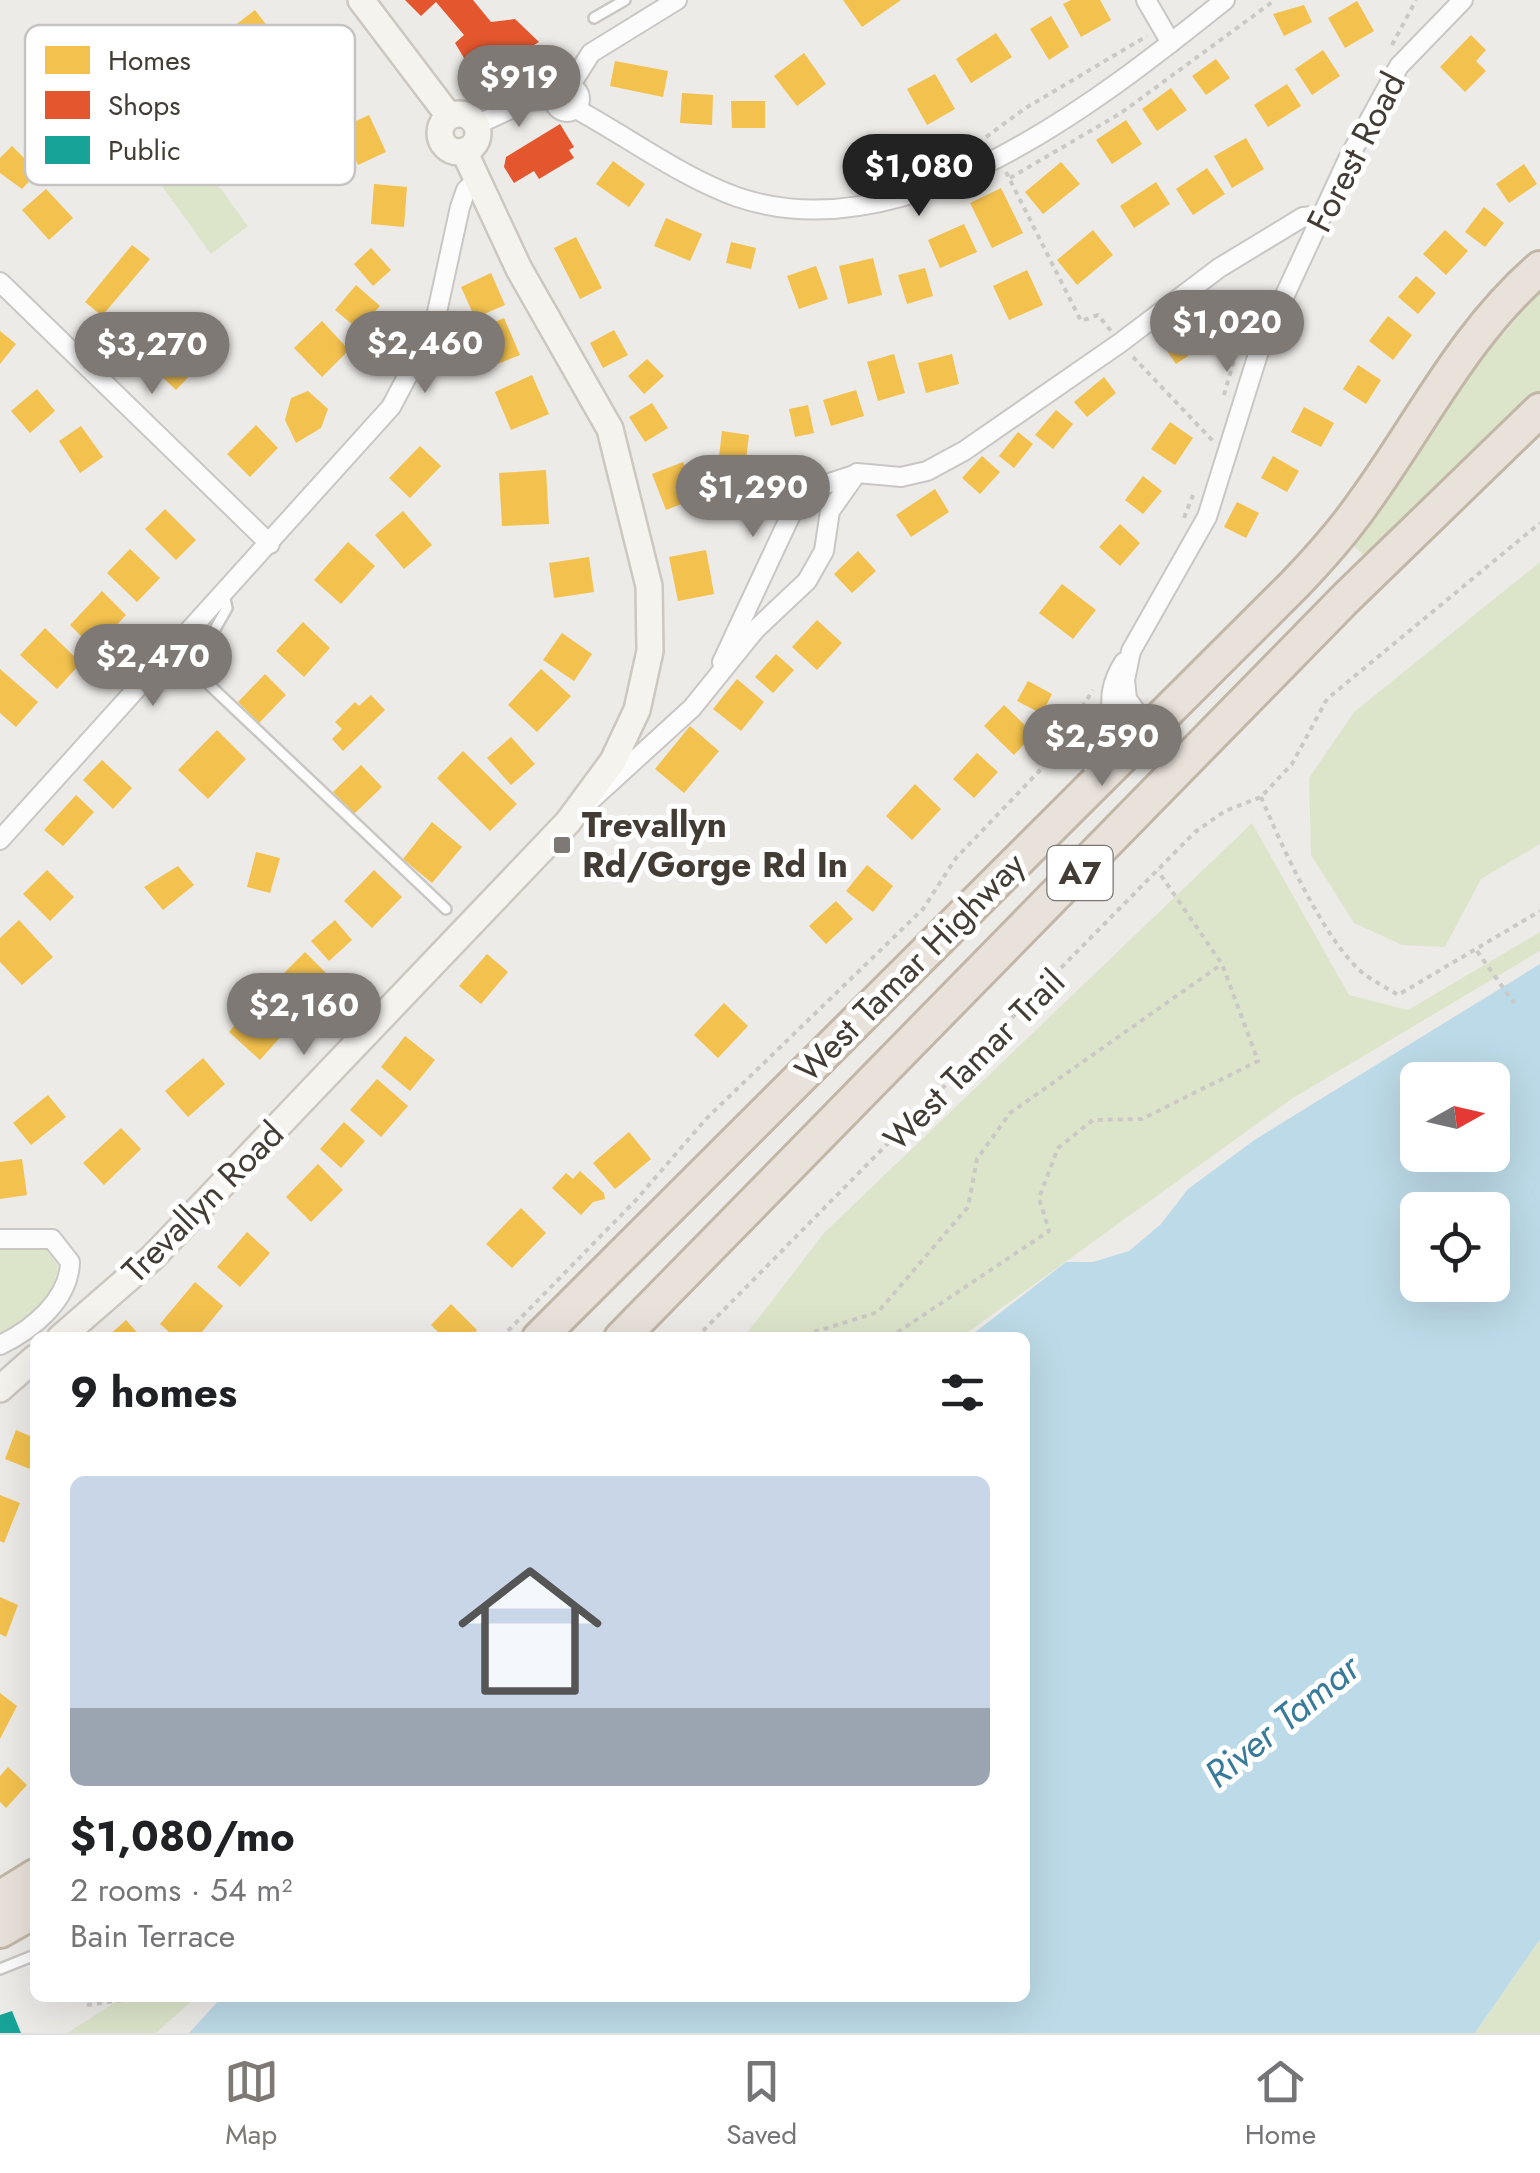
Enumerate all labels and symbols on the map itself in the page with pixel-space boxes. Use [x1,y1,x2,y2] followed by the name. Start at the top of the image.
[25,25,355,185] legend
[108,40,191,81] text: Homes
[460,45,578,130] pin: $919
[1294,63,1418,241] street label: Forest Road
[108,85,181,126] text: Shops
[108,130,181,171] text: Public
[838,134,1000,219] pin: $1,080
[1146,290,1308,375] pin: $1,020
[344,311,506,396] pin: $2,460
[71,312,233,397] pin: $3,270
[672,455,834,540] pin: $1,290
[72,624,234,709] pin: $2,470
[1021,704,1183,789] pin: $2,590
[582,800,848,890] place label: Trevallyn Rd/Gorge Rd In
[551,834,573,856] marker: Trevallyn Rd/Gorge Rd In
[784,840,1037,1093] street label: West Tamar Highway
[1048,846,1112,900] road number: A7
[872,958,1076,1162] street label: West Tamar Trail
[223,973,385,1058] pin: $2,160
[1400,1062,1510,1172] north arrow
[111,1110,295,1294] street label: Trevallyn Road
[1192,1639,1373,1800] water label: River Tamar

